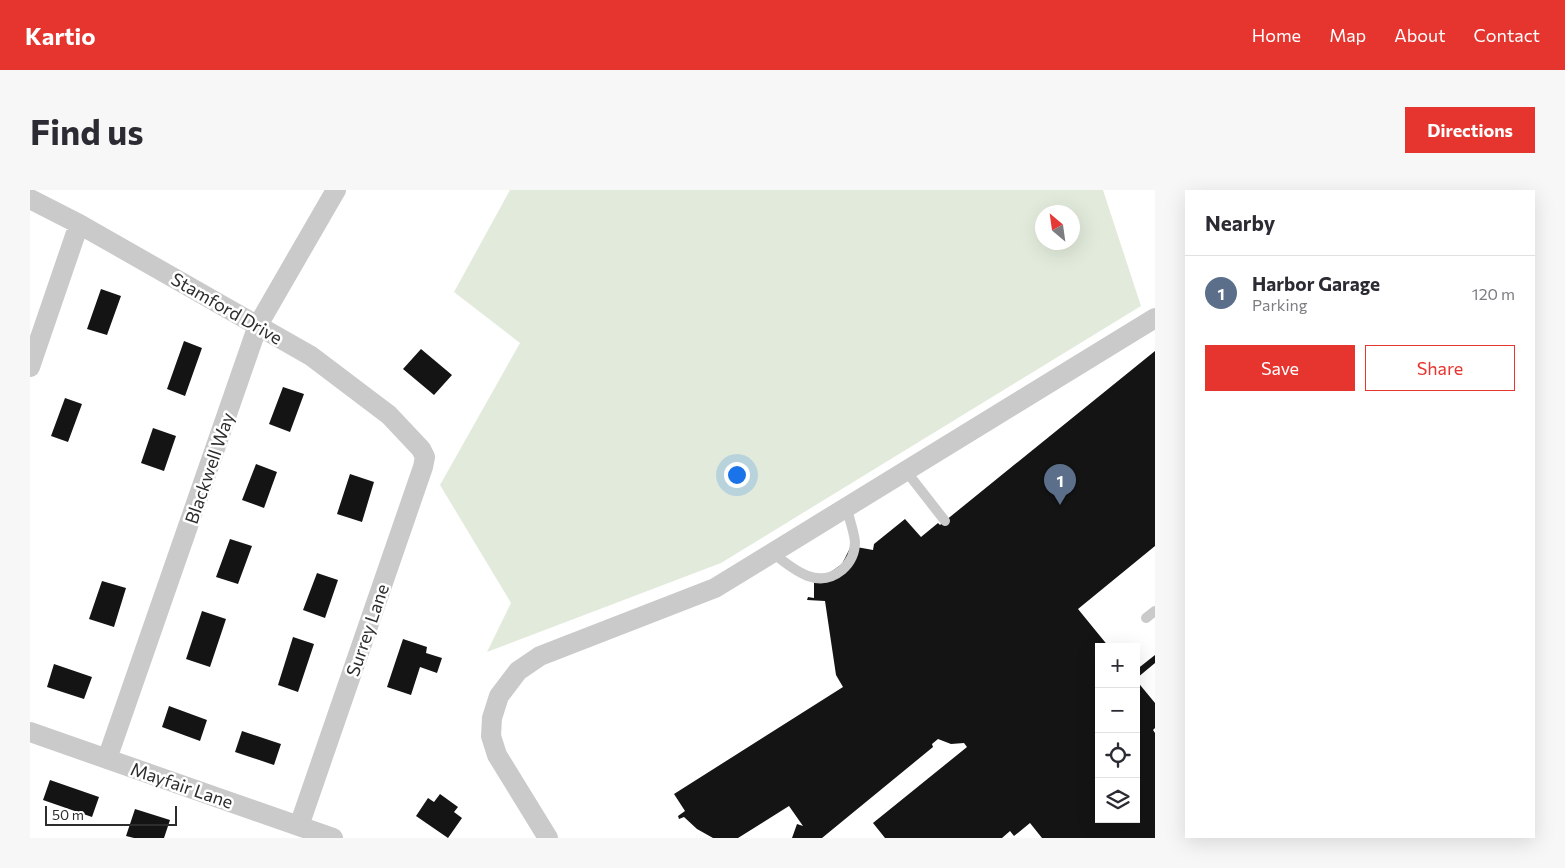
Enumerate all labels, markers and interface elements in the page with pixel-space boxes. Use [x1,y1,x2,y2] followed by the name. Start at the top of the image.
[25,21,95,50] text: Kartio
[1252,24,1301,46] text: Home
[1329,24,1366,46] text: Map
[1394,24,1446,46] text: About
[1474,24,1540,46] text: Contact
[1405,107,1535,153] button: Directions
[30,109,144,152] text: Find us
[1035,205,1080,250] north arrow
[1205,210,1275,235] text: Nearby
[168,267,286,349] street label: Stamford Drive
[1252,272,1380,295] text: Harbor Garage
[1217,284,1225,303] text: 1
[1472,284,1515,303] text: 120 m
[1252,295,1307,314] text: Parking
[1205,345,1355,391] button: Save
[1365,345,1515,391] button: Share
[180,409,238,527] street label: Blackwell Way
[724,462,750,488] your location
[1044,464,1076,505] pin: 1
[341,581,393,679] street label: Surrey Lane
[1095,643,1140,823] map controls
[1095,643,1140,688] button: +
[1095,688,1140,733] button: −
[1095,733,1140,778] button: locate
[128,757,236,813] street label: Mayfair Lane
[1095,778,1140,823] button: layers
[45,803,178,826] scale bar
[52,806,84,823] text: 50 m

